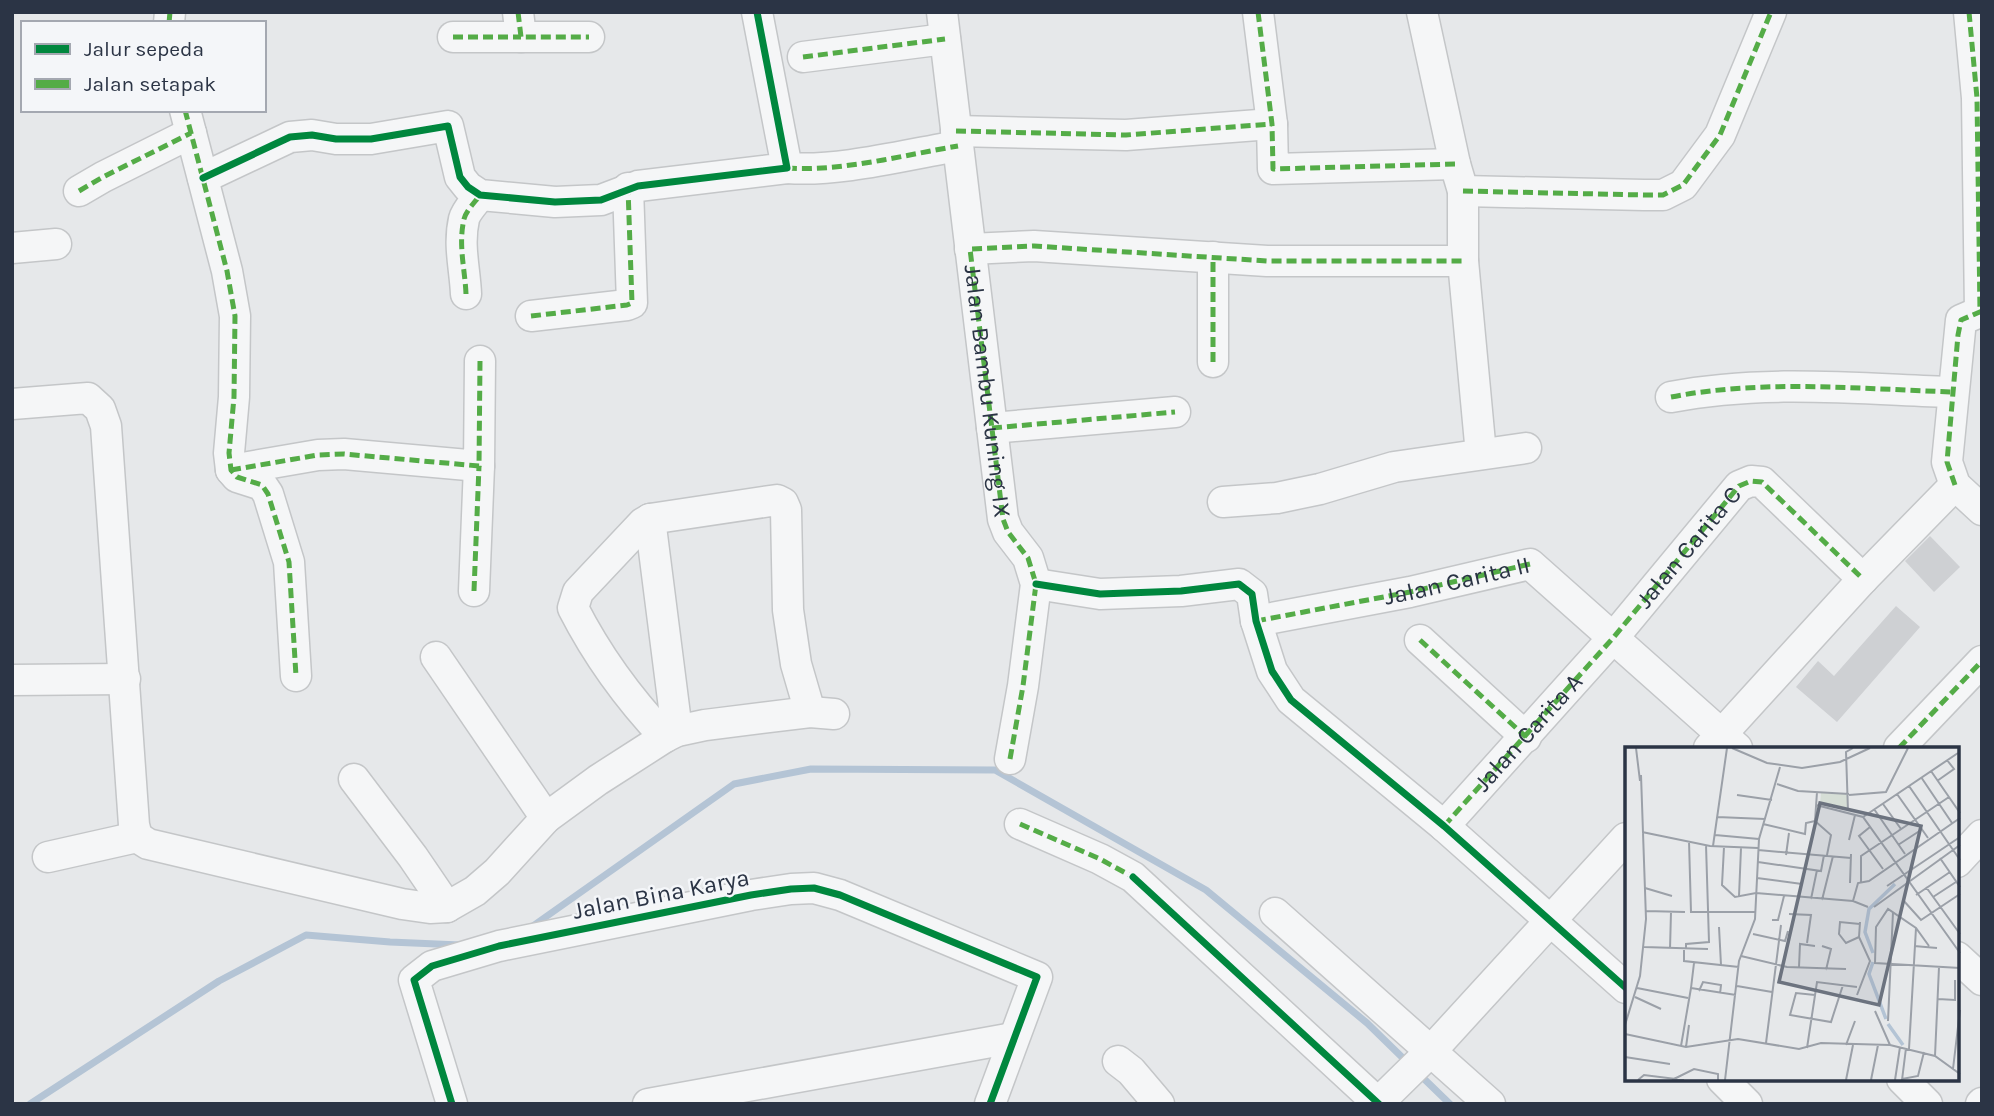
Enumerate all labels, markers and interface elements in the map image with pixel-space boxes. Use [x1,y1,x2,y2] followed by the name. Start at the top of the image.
[21,21,266,112] legend
[84,37,204,61] text: Jalur sepeda
[84,72,216,96] text: Jalan setapak
[959,263,1017,519] street label: Jalan Bambu Kuning IX
[1630,481,1747,613] street label: Jalan Carita C
[1382,551,1532,611] street label: Jalan Carita II
[1468,668,1588,797] street label: Jalan Carita A
[1625,747,1959,1081] inset map
[570,863,752,925] street label: Jalan Bina Karya

